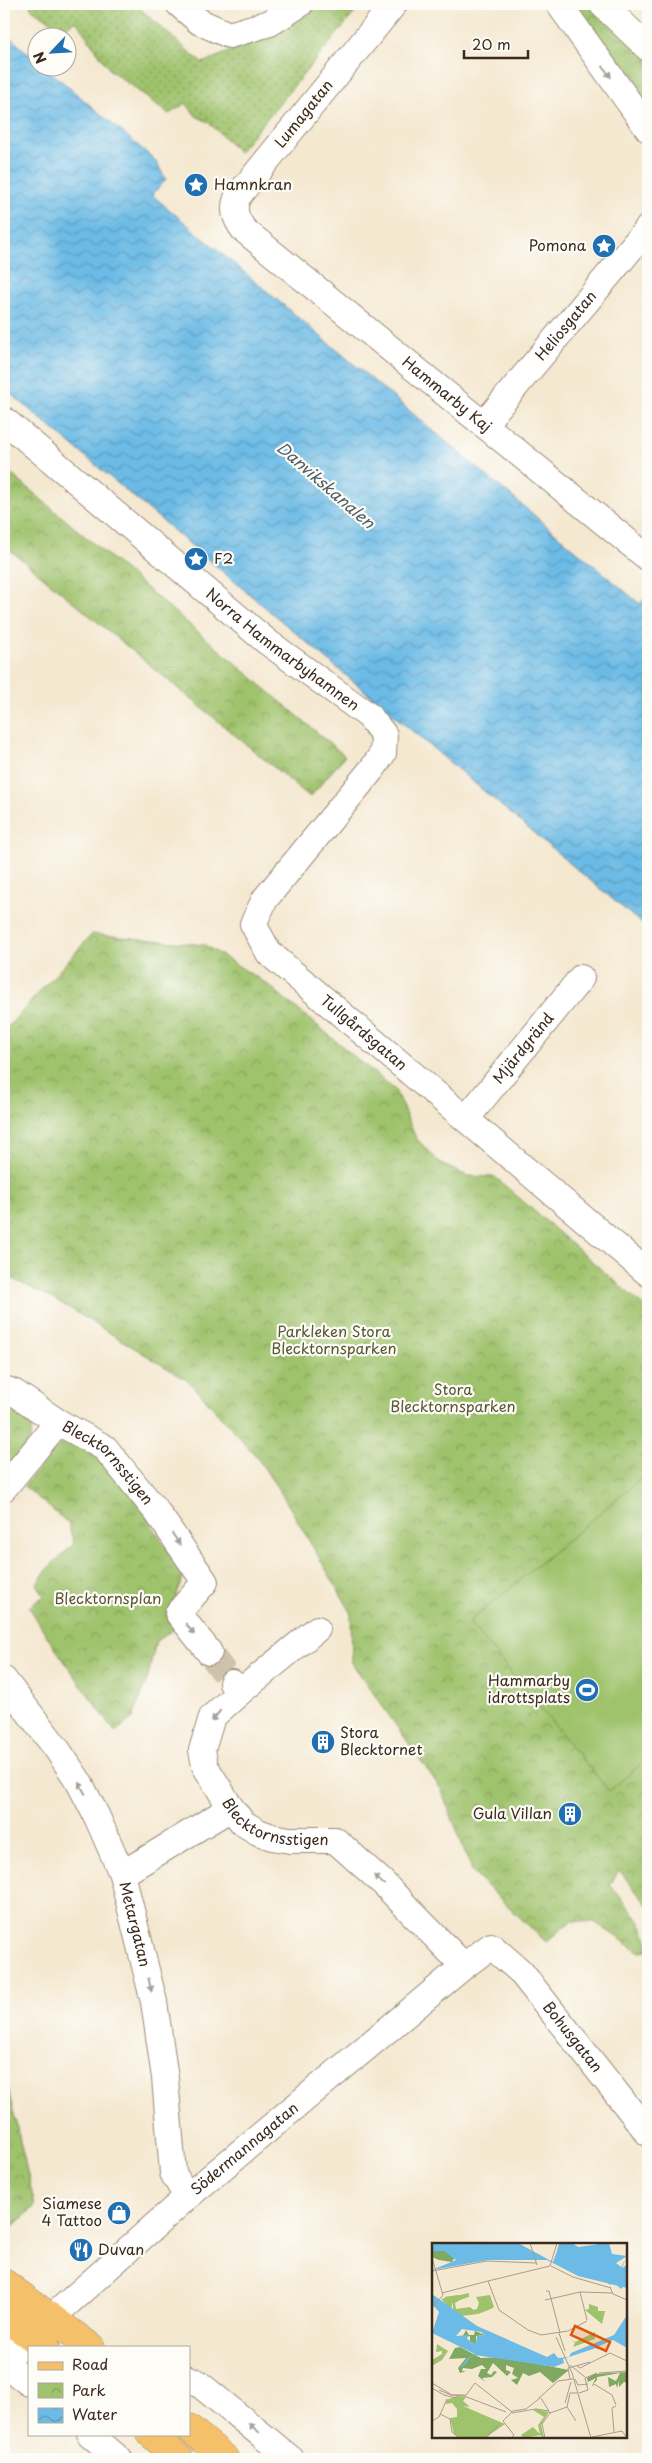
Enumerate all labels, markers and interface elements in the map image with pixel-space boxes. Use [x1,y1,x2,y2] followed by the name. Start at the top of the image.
[28,28,78,78] north arrow
[464,28,528,60] scale bar
[472,32,511,55] text: 20 m
[28,48,52,67] text: N
[602,65,612,79] one-way arrow
[268,74,338,152] street label: Lumagatan
[183,172,209,198] place icon: Hamnkran
[214,172,292,195] place label: Hamnkran
[529,233,587,256] place label: Pomona
[591,233,617,259] place icon: Pomona
[529,285,601,365] street label: Heliosgatan
[398,350,497,437] street label: Hammarby Kaj
[273,435,381,534] water label: Danvikskanalen
[183,546,209,572] place icon: F2
[214,546,233,569] place label: F2
[201,582,365,716] street label: Norra Hammarbyhamnen
[316,989,413,1075] street label: Tullgårdsgatan
[486,1007,558,1088] street label: Mjärdgränd
[271,1319,397,1359] park label: Parkleken Stora Blecktornsparken
[390,1377,516,1417] park label: Stora Blecktornsparken
[59,1414,160,1509] street label: Blecktornsstigen
[171,1532,181,1546] one-way arrow
[55,1586,161,1609] park label: Blecktornsplan
[185,1622,196,1635] one-way arrow
[488,1668,570,1708] place label: Hammarby idrottsplats
[574,1677,600,1703] sports icon: Hammarby idrottsplats
[210,1709,221,1722] one-way arrow
[340,1720,423,1760] place label: Stora Blecktornet
[310,1729,336,1755] building icon: Stora Blecktornet
[77,1781,86,1795] one-way arrow
[217,1793,329,1850] street label: Blecktornsstigen
[473,1801,552,1824] place label: Gula Villan
[557,1801,583,1827] building icon: Gula Villan
[374,1874,386,1886] one-way arrow
[114,1879,158,1969] street label: Metargatan
[146,1978,154,1993] one-way arrow
[538,1996,609,2077] street label: Bohusgatan
[185,2096,303,2200] street label: Södermannagatan
[42,2191,102,2231] place label: Siamese 4 Tattoo
[106,2200,132,2226] shop icon: Siamese 4 Tattoo
[68,2237,94,2263] restaurant icon: Duvan
[98,2237,144,2260] place label: Duvan
[432,2243,627,2438] inset map
[28,2346,190,2436] legend
[72,2352,108,2375] text: Road
[72,2378,106,2401] text: Park
[72,2402,117,2425] text: Water
[247,2423,260,2434] one-way arrow

